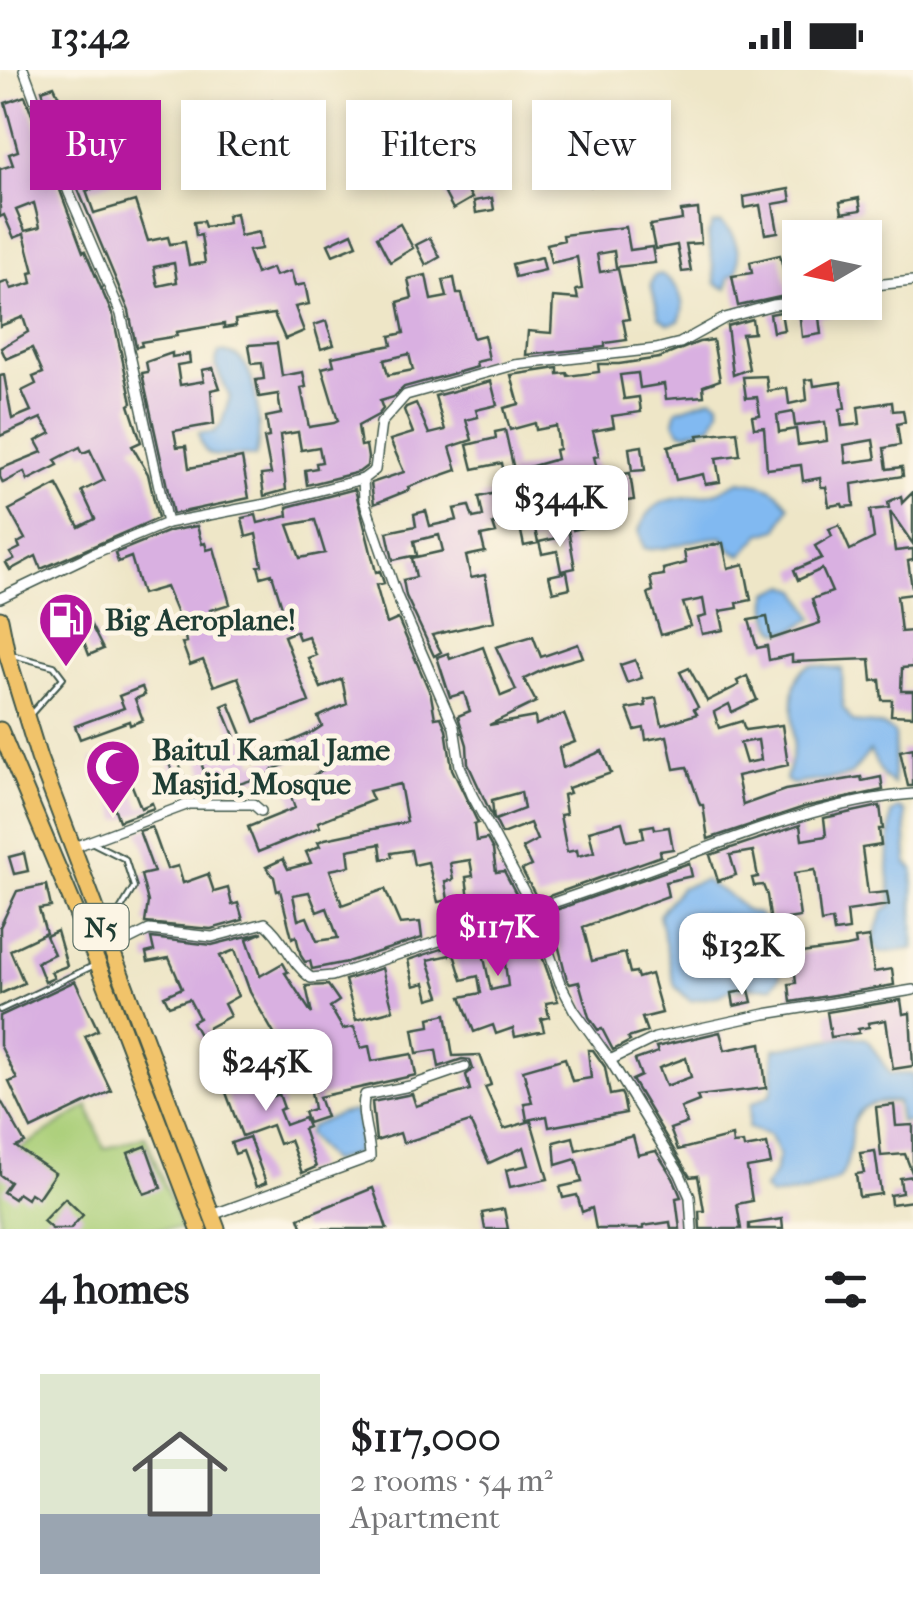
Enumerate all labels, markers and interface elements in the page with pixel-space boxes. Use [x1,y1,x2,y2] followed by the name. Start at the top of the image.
[50,13,130,58] text: 13:42
[30,100,161,190] chip: Buy
[181,100,326,190] chip: Rent
[346,100,512,190] chip: Filters
[532,100,671,190] chip: New
[782,220,882,320] north arrow
[782,220,882,320] map controls
[490,465,630,550] pin: $344K
[514,479,606,516] text: $344K
[36,590,96,669] fuel station icon: Big Aeroplane!
[105,603,296,638] place label: Big Aeroplane!
[152,733,390,802] place label: Baitul Kamal Jame Masjid, Mosque
[83,737,143,816] mosque icon: Baitul Kamal Jame Masjid, Mosque
[428,894,568,979] pin: $117K
[74,904,128,950] road number: N5
[458,908,538,945] text: $117K
[672,913,812,998] pin: $132K
[701,927,783,964] text: $132K
[196,1029,336,1114] pin: $245K
[221,1043,311,1080] text: $245K
[818,1262,873,1317] icon: filters
[40,1265,189,1314] text: 4 homes
[350,1413,501,1462] text: $117,000
[120,1414,240,1534] icon: home
[350,1462,553,1499] text: 2 rooms · 54 m²
[350,1499,500,1536] text: Apartment

